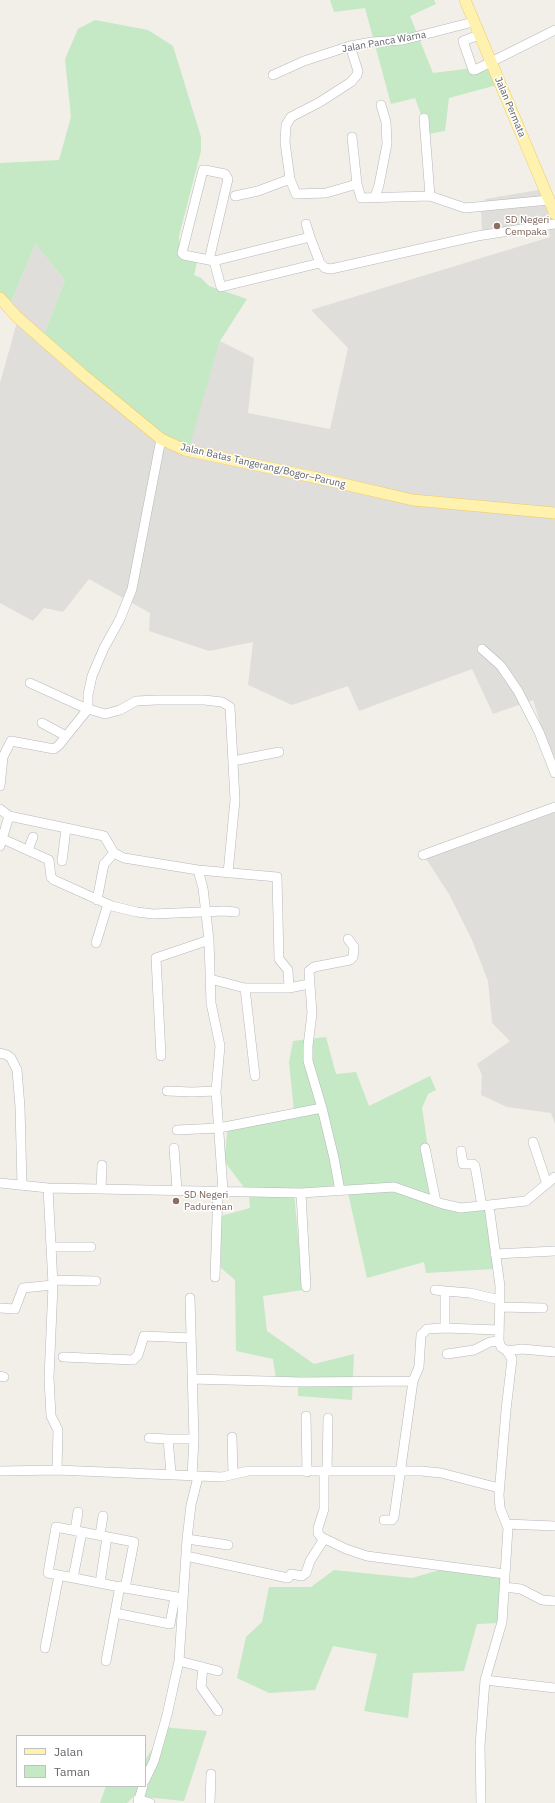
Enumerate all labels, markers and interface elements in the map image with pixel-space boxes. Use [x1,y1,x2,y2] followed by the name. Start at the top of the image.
[341,29,427,55] street label: Jalan Panca Warna
[492,75,528,139] street label: Jalan Permata
[505,214,549,238] place label: SD Negeri Cempaka
[492,221,502,231] marker: SD Negeri Cempaka
[179,441,347,491] street label: Jalan Batas Tangerang/Bogor–Parung
[184,1189,233,1212] place label: SD Negeri Padurenan
[171,1196,181,1206] marker: SD Negeri Padurenan
[16,1735,146,1787] legend
[54,1744,83,1759] text: Jalan
[54,1764,90,1779] text: Taman

